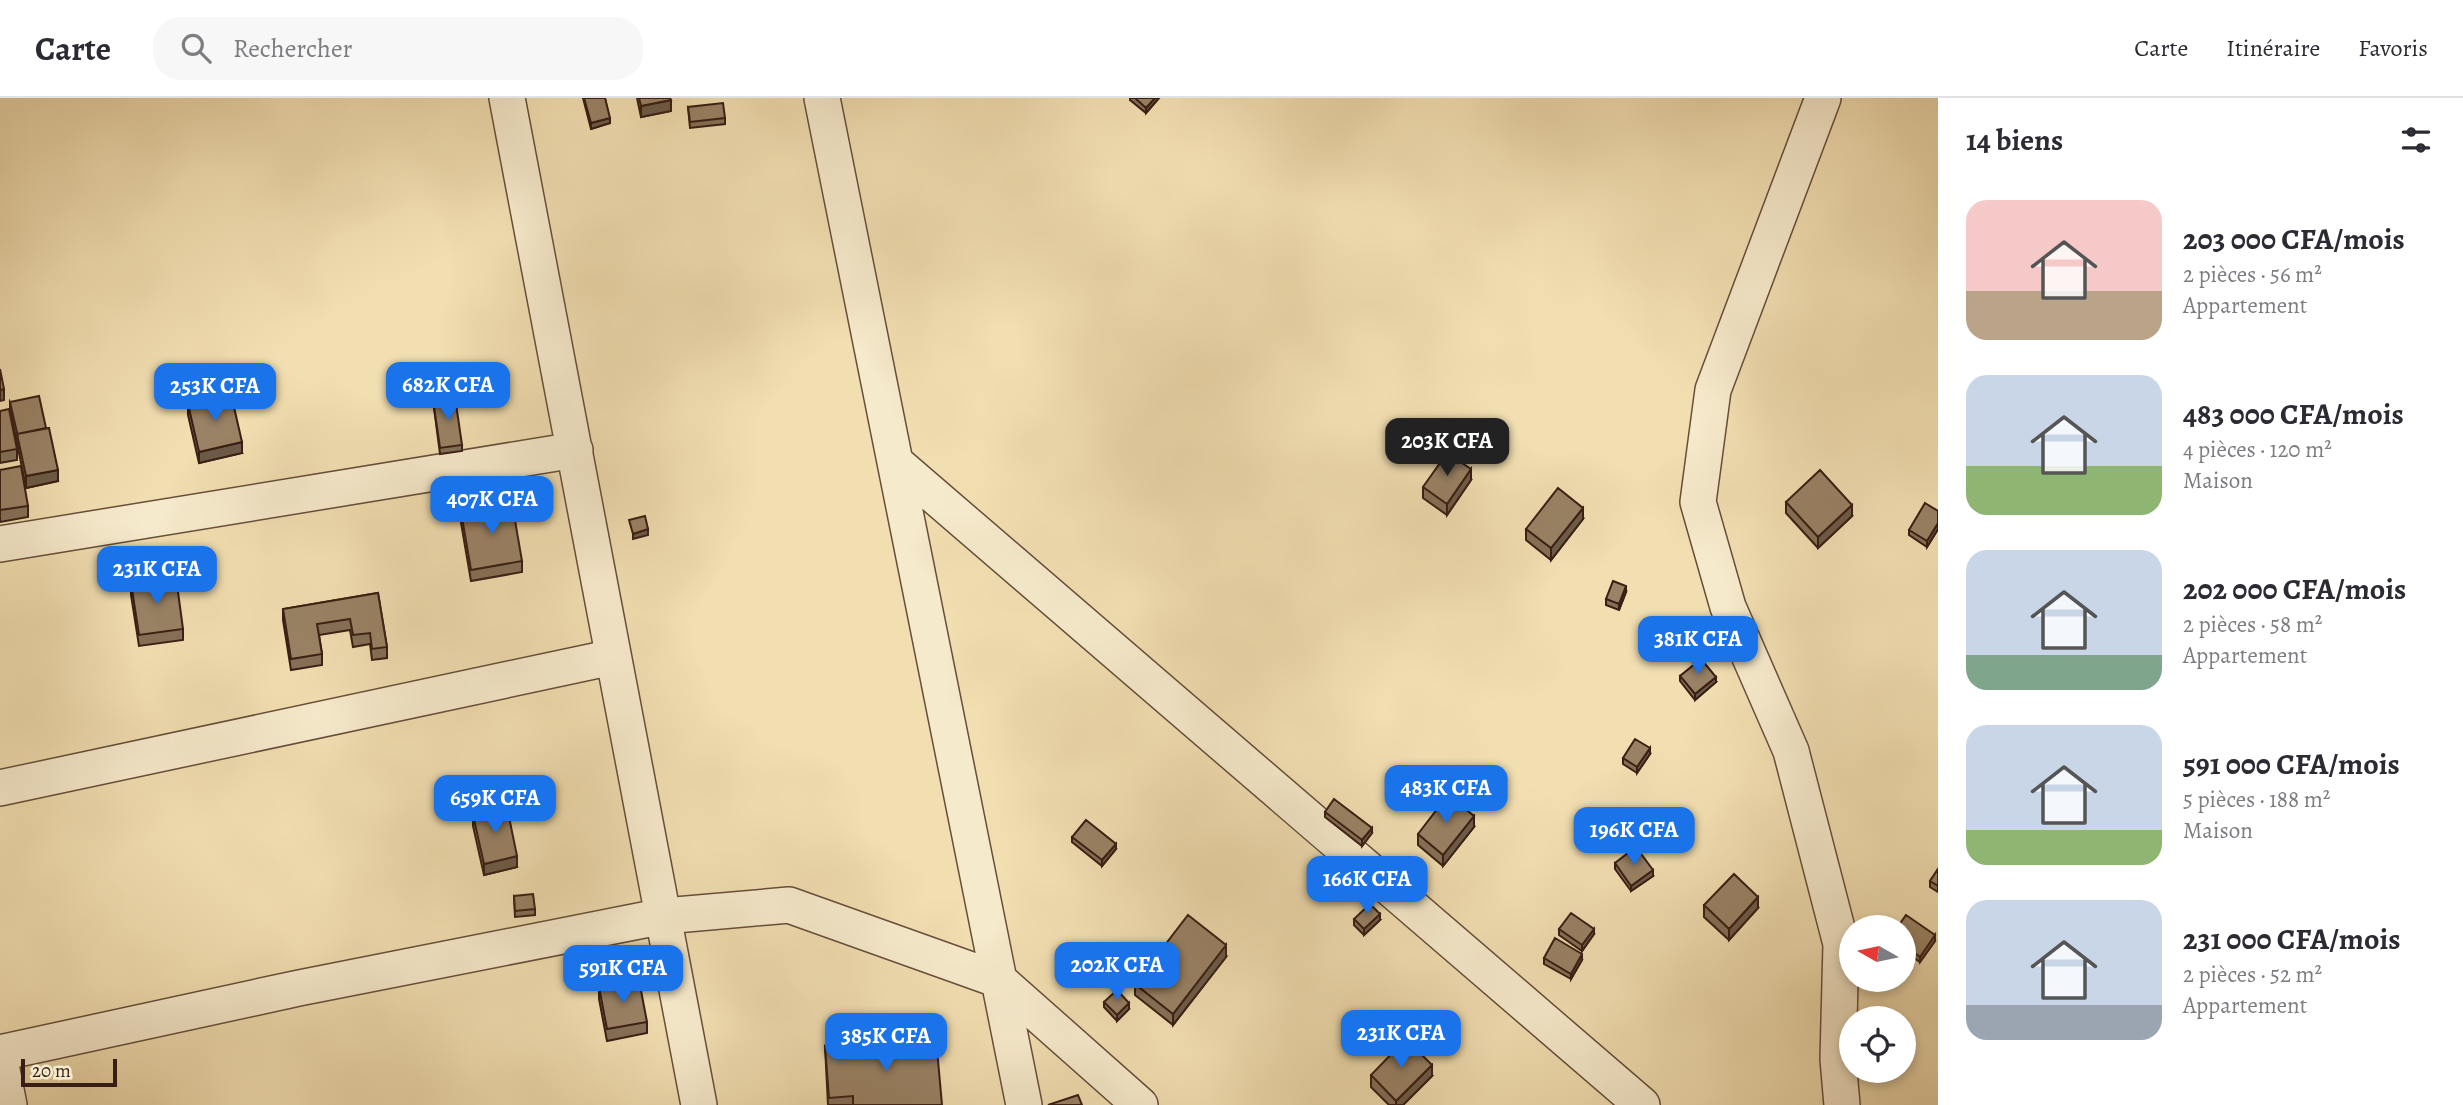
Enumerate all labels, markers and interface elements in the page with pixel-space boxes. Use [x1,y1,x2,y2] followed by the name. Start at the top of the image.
[153,17,643,80] search box
[35,26,111,71] text: Carte
[177,29,215,67] icon: search
[233,31,353,66] text: Rechercher
[2134,32,2188,64] text: Carte
[2226,32,2320,64] text: Itinéraire
[2358,32,2428,64] text: Favoris
[1966,120,2063,160] text: 14 biens
[2397,121,2435,159] icon: filters
[2183,219,2405,259] text: 203 000 CFA/mois
[2022,228,2106,312] icon: home
[2183,259,2322,290] text: 2 pièces · 56 m²
[2183,290,2307,321] text: Appartement
[376,362,520,422] pin: 682K CFA
[143,364,287,423] pin: 253K CFA
[402,369,494,400] text: 682K CFA
[170,370,260,401] text: 253K CFA
[2183,394,2404,434] text: 483 000 CFA/mois
[2022,403,2106,487] icon: home
[1375,418,1519,478] pin: 203K CFA
[1401,425,1493,456] text: 203K CFA
[2183,434,2332,465] text: 4 pièces · 120 m²
[2183,465,2253,496] text: Maison
[420,476,564,536] pin: 407K CFA
[446,483,538,514] text: 407K CFA
[85,546,229,606] pin: 231K CFA
[113,553,201,584] text: 231K CFA
[2183,569,2406,609] text: 202 000 CFA/mois
[2022,578,2106,662] icon: home
[2183,609,2322,640] text: 2 pièces · 58 m²
[1626,616,1770,676] pin: 381K CFA
[1654,623,1742,654] text: 381K CFA
[2183,640,2307,671] text: Appartement
[2183,744,2400,784] text: 591 000 CFA/mois
[2022,753,2106,837] icon: home
[1374,766,1518,825] pin: 483K CFA
[1401,772,1491,803] text: 483K CFA
[423,776,567,835] pin: 659K CFA
[450,782,540,813] text: 659K CFA
[2183,784,2330,815] text: 5 pièces · 188 m²
[1562,808,1706,867] pin: 196K CFA
[1590,814,1678,845] text: 196K CFA
[2183,815,2253,846] text: Maison
[1295,856,1439,916] pin: 166K CFA
[1323,863,1411,894] text: 166K CFA
[1839,915,1916,992] north arrow
[1839,915,1916,1083] map controls
[2183,919,2400,959] text: 231 000 CFA/mois
[2022,928,2106,1012] icon: home
[1045,942,1189,1002] pin: 202K CFA
[551,946,695,1005] pin: 591K CFA
[1071,949,1163,980] text: 202K CFA
[579,952,667,983] text: 591K CFA
[2183,959,2322,990] text: 2 pièces · 52 m²
[2183,990,2307,1021] text: Appartement
[1839,1006,1916,1083] button: locate
[1329,1010,1473,1070] pin: 231K CFA
[814,1014,958,1073] pin: 385K CFA
[1357,1017,1445,1048] text: 231K CFA
[841,1020,931,1051] text: 385K CFA
[21,1056,117,1088] scale bar
[32,1058,71,1084] text: 20 m

